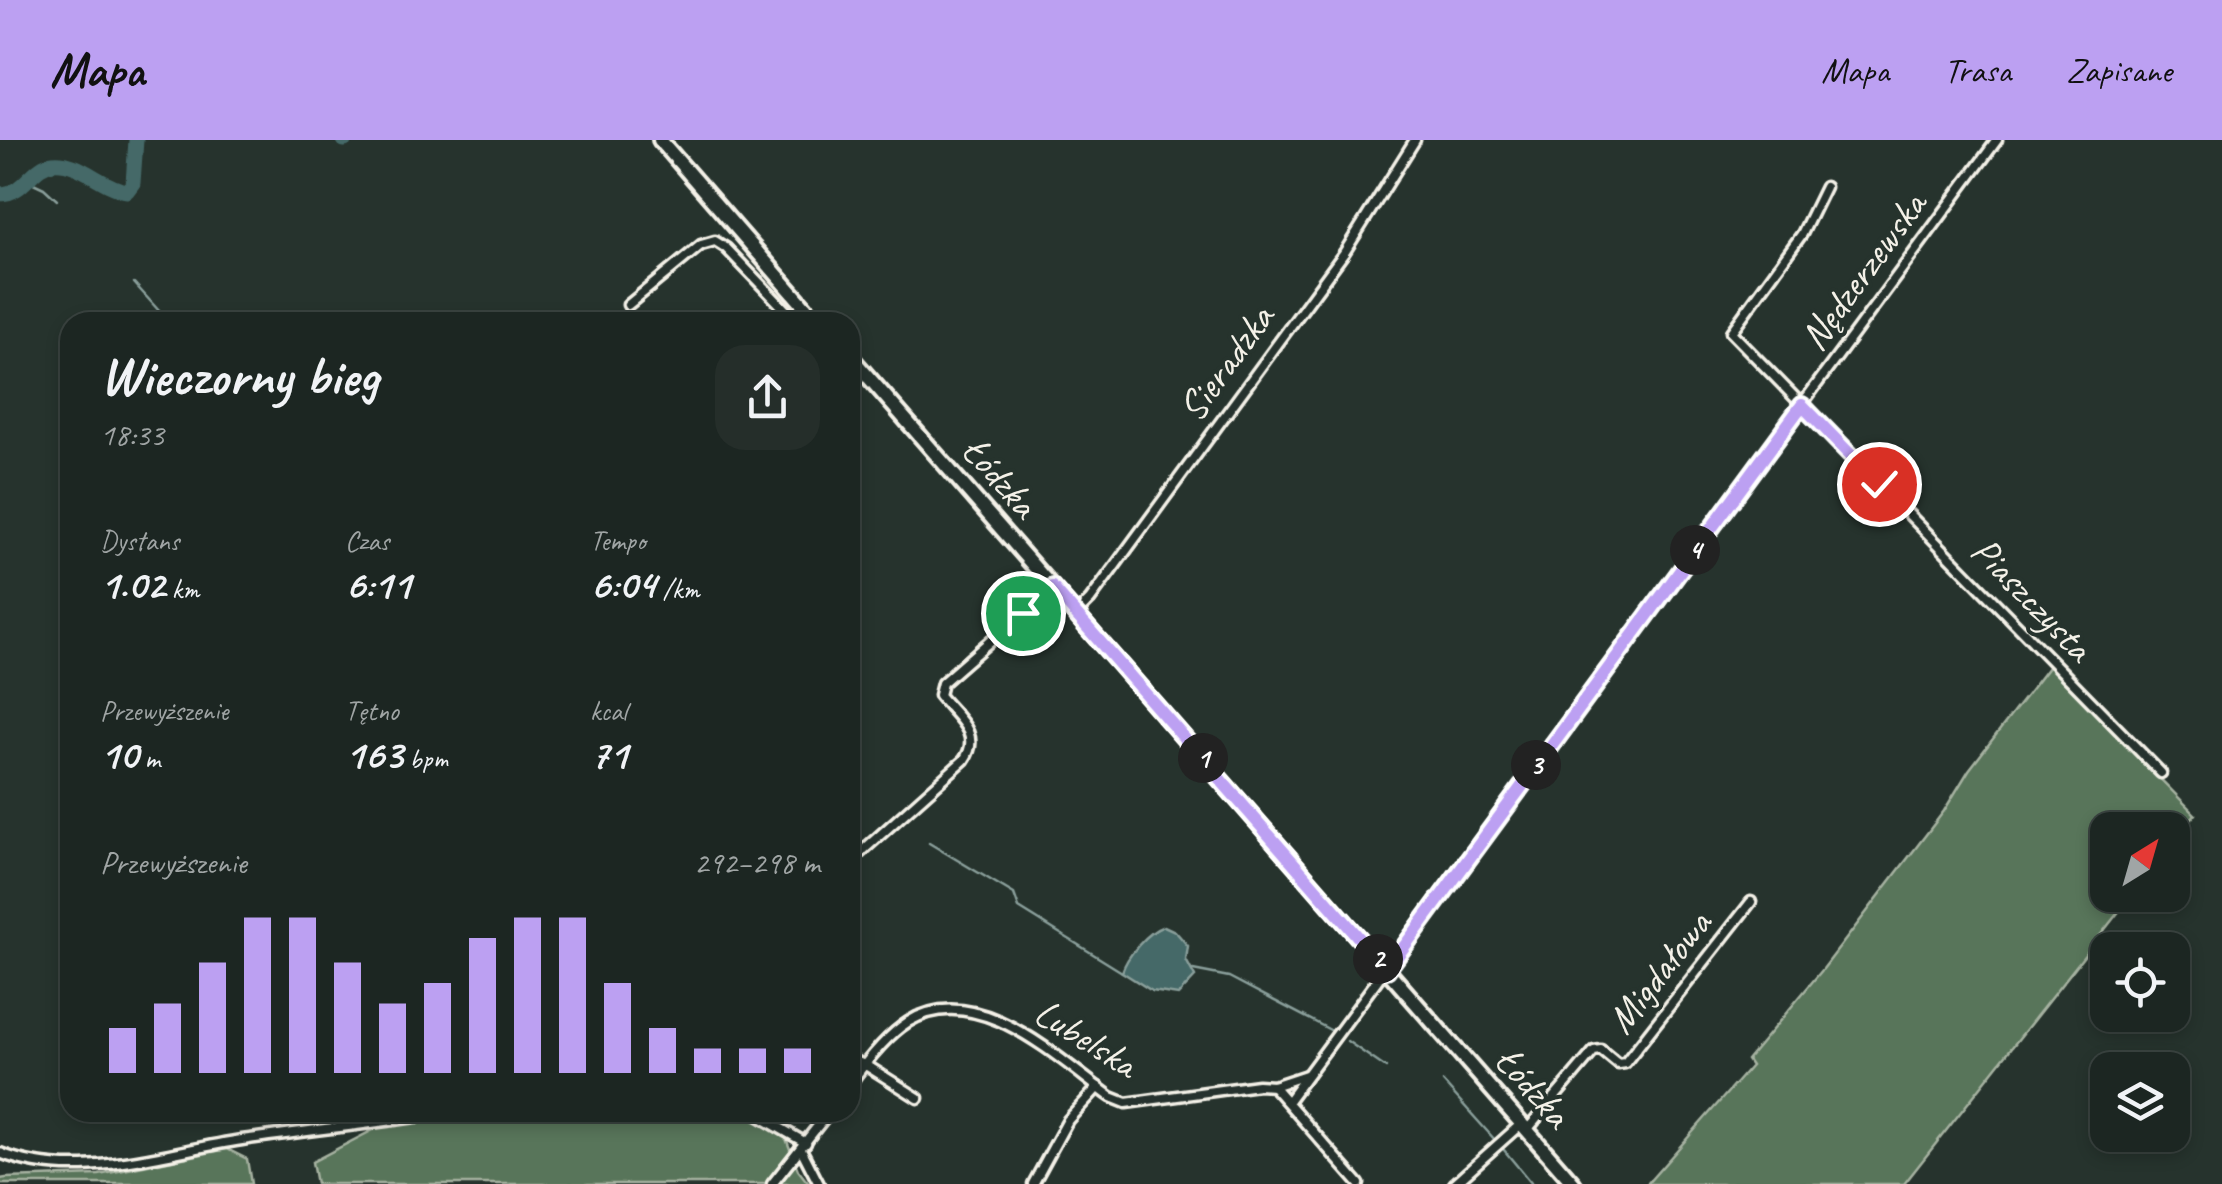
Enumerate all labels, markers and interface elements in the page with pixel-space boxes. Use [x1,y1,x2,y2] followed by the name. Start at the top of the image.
[50,40,144,100] text: Mapa
[1821,48,1889,93] text: Mapa
[1944,48,2011,93] text: Trasa
[2066,48,2172,93] text: Zapisane
[1789,179,1939,360] street label: Nędzerzewska
[1167,293,1286,431] street label: Sieradzka
[100,341,378,411] text: Wieczorny bieg
[715,345,820,450] button: share
[100,414,164,455] text: 18:33
[951,426,1051,530] street label: Łódzka
[1837,442,1922,527] pin
[1852,457,1907,512] icon: check
[100,523,179,558] text: Dystans
[345,523,389,558] text: Czas
[590,523,646,558] text: Tempo
[1670,525,1720,575] pin: 4
[1960,526,2105,674] street label: Piaszczysta
[1689,532,1701,567] text: 4
[100,558,165,611] text: 1.02
[345,558,411,611] text: 6:11
[590,558,656,611] text: 6:04
[165,571,199,606] text: km
[656,571,699,606] text: /km
[981,571,1066,656] pin
[996,586,1051,641] icon: arrive
[100,693,228,728] text: Przewyższenie
[345,693,399,728] text: Tętno
[590,693,627,728] text: kcal
[100,728,138,781] text: 10
[345,728,403,781] text: 163
[590,728,628,781] text: 71
[1178,733,1228,783] pin: 1
[1197,740,1209,775] text: 1
[1511,740,1561,790] pin: 3
[138,741,160,776] text: m
[403,741,448,776] text: bpm
[1530,747,1542,782] text: 3
[2090,812,2190,912] north arrow
[2090,812,2190,1152] map controls
[100,842,247,883] text: Przewyższenie
[694,842,820,883] text: 292–298 m
[1596,898,1724,1043] street label: Migdałowa
[2090,932,2190,1032] button: locate
[1353,934,1403,984] pin: 2
[1372,941,1384,976] text: 2
[1025,987,1150,1091] street label: Lubelska
[1484,1036,1584,1140] street label: Łódzka
[2090,1052,2190,1152] button: layers

